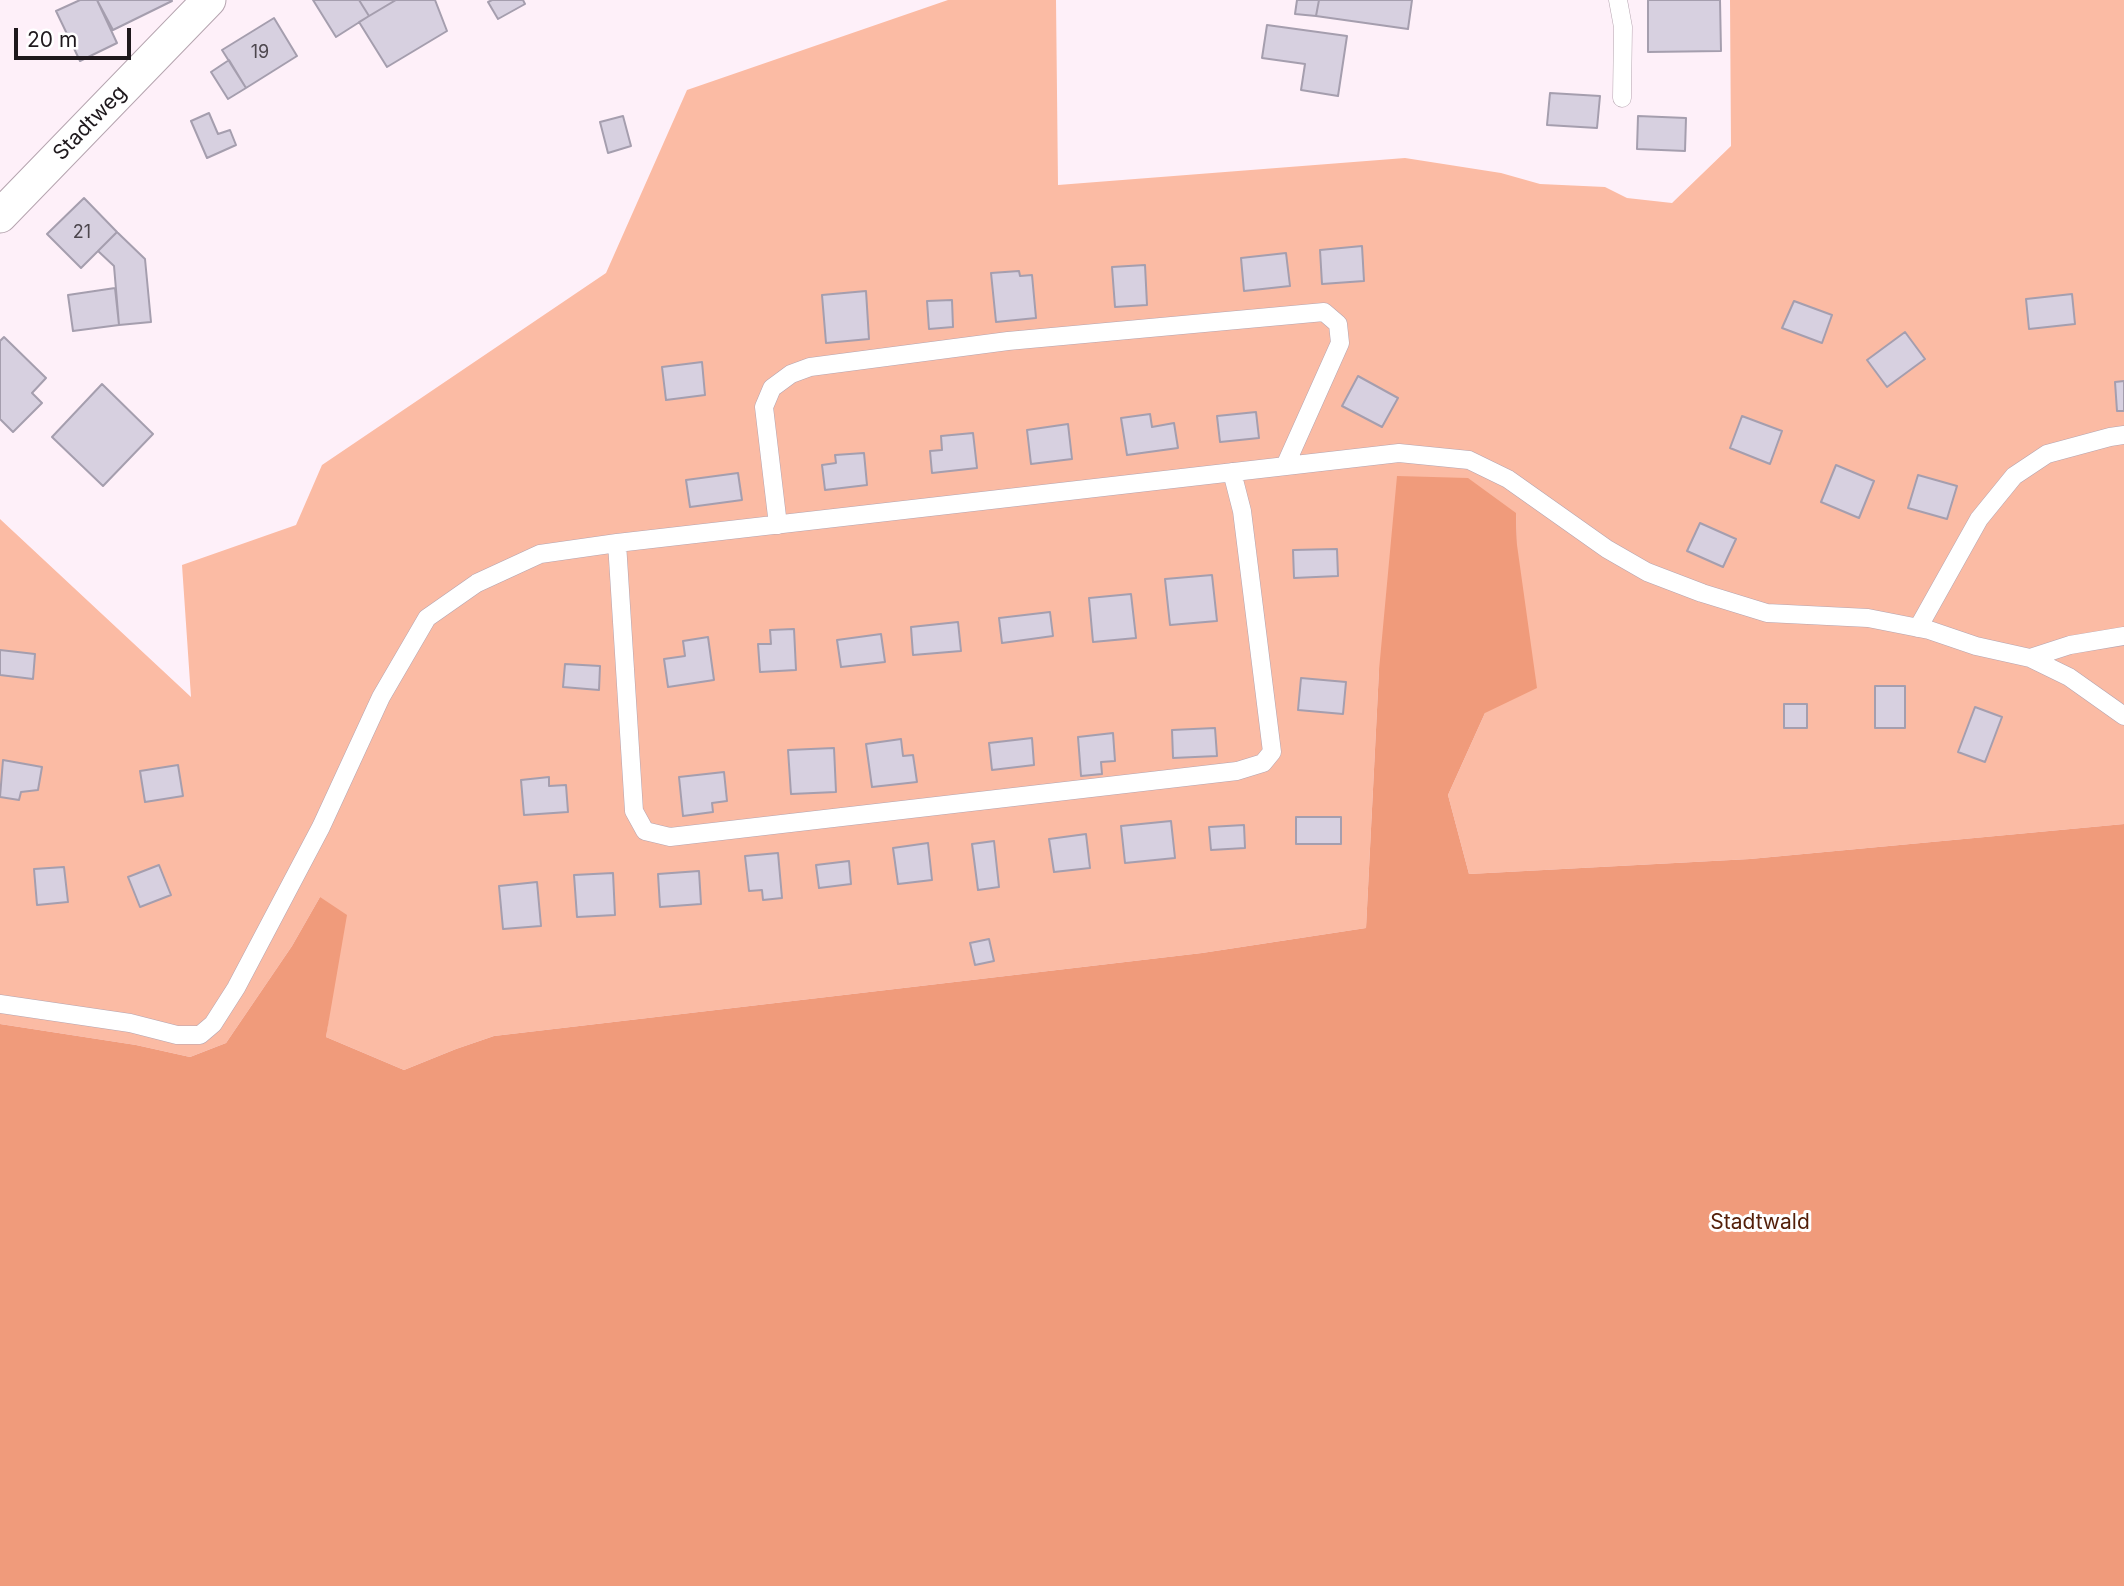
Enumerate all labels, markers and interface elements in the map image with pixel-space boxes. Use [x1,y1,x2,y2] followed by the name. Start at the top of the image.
[18,14,135,58] scale bar
[27,27,77,52] text: 20 m
[251,42,269,64] house number: 19
[48,80,132,166] street label: Stadtweg
[73,222,91,244] house number: 21
[1710,1210,1810,1236] park label: Stadtwald

